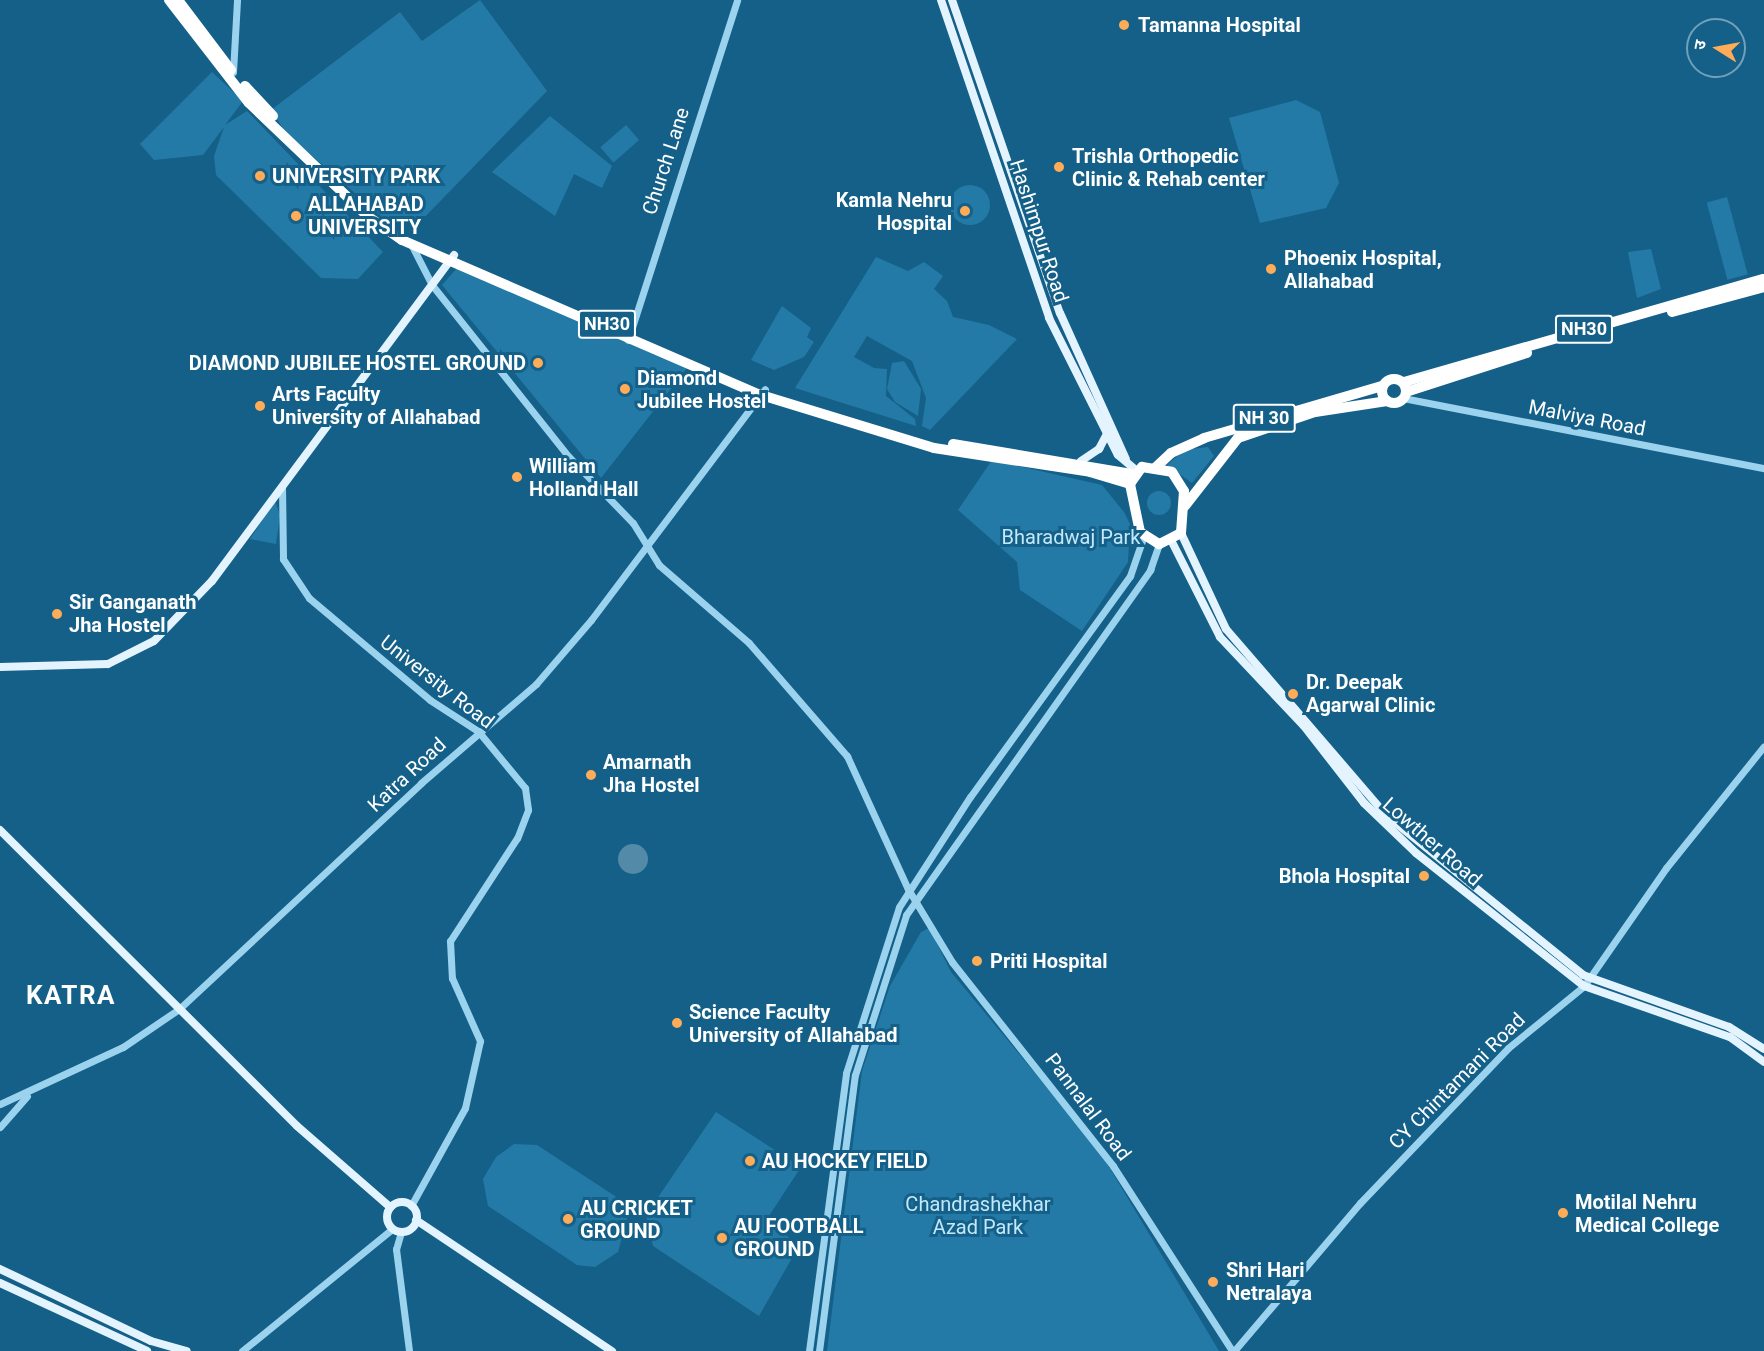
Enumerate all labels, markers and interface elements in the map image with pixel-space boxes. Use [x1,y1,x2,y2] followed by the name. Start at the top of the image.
[1138,13,1301,37] place label: Tamanna Hospital
[1115,16,1133,34] marker: Tamanna Hospital
[1686,18,1746,78] north arrow
[1690,38,1710,51] text: उ
[637,104,695,218] street label: Church Lane
[1072,144,1265,191] place label: Trishla Orthopedic Clinic & Rehab center
[1005,157,1073,305] street label: Hashimpur Road
[1050,158,1068,176] marker: Trishla Orthopedic Clinic & Rehab center
[272,164,440,188] place label: UNIVERSITY PARK
[253,169,267,183] marker: UNIVERSITY PARK
[836,188,952,235] place label: Kamla Nehru Hospital
[308,192,424,239] place label: ALLAHABAD UNIVERSITY
[956,202,974,220] marker: Kamla Nehru Hospital
[289,209,303,223] marker: ALLAHABAD UNIVERSITY
[1284,246,1442,293] place label: Phoenix Hospital, Allahabad
[1262,260,1280,278] marker: Phoenix Hospital, Allahabad
[577,309,637,339] road number: NH30
[1554,314,1614,344] road number: NH30
[189,351,526,375] place label: DIAMOND JUBILEE HOSTEL GROUND
[531,356,545,370] marker: DIAMOND JUBILEE HOSTEL GROUND
[637,366,766,413] place label: Diamond Jubilee Hostel
[272,382,480,429] place label: Arts Faculty University of Allahabad
[618,382,632,396] marker: Diamond Jubilee Hostel
[1526,395,1648,441] street label: Malviya Road
[253,399,267,413] marker: Arts Faculty University of Allahabad
[1232,403,1296,433] road number: NH 30
[529,454,639,501] place label: William Holland Hall
[510,470,524,484] marker: William Holland Hall
[1002,525,1140,549] park label: Bharadwaj Park
[69,590,196,637] place label: Sir Ganganath Jha Hostel
[50,607,64,621] marker: Sir Ganganath Jha Hostel
[375,630,499,734] street label: University Road
[1306,670,1435,717] place label: Dr. Deepak Agarwal Clinic
[1284,685,1302,703] marker: Dr. Deepak Agarwal Clinic
[363,733,451,817] street label: Katra Road
[603,751,700,798] place label: Amarnath Jha Hostel
[584,768,598,782] marker: Amarnath Jha Hostel
[1378,793,1486,891] street label: Lowther Road
[1279,864,1410,888] place label: Bhola Hospital
[1415,867,1433,885] marker: Bhola Hospital
[990,949,1108,973] place label: Priti Hospital
[968,952,986,970] marker: Priti Hospital
[26,980,116,1012] district label: KATRA
[689,1000,897,1047] place label: Science Faculty University of Allahabad
[1384,1008,1530,1154] street label: CY Chintamani Road
[670,1016,684,1030] marker: Science Faculty University of Allahabad
[1040,1049,1136,1165] street label: Pannalal Road
[762,1149,928,1173] place label: AU HOCKEY FIELD
[743,1154,757,1168] marker: AU HOCKEY FIELD
[1575,1190,1719,1237] place label: Motilal Nehru Medical College
[905,1193,1051,1240] park label: Chandrashekhar Azad Park
[580,1196,693,1243] place label: AU CRICKET GROUND
[1556,1206,1570,1220] marker: Motilal Nehru Medical College
[561,1212,575,1226] marker: AU CRICKET GROUND
[734,1214,864,1261] place label: AU FOOTBALL GROUND
[715,1231,729,1245] marker: AU FOOTBALL GROUND
[1226,1258,1312,1305] place label: Shri Hari Netralaya
[1204,1273,1222,1291] marker: Shri Hari Netralaya

